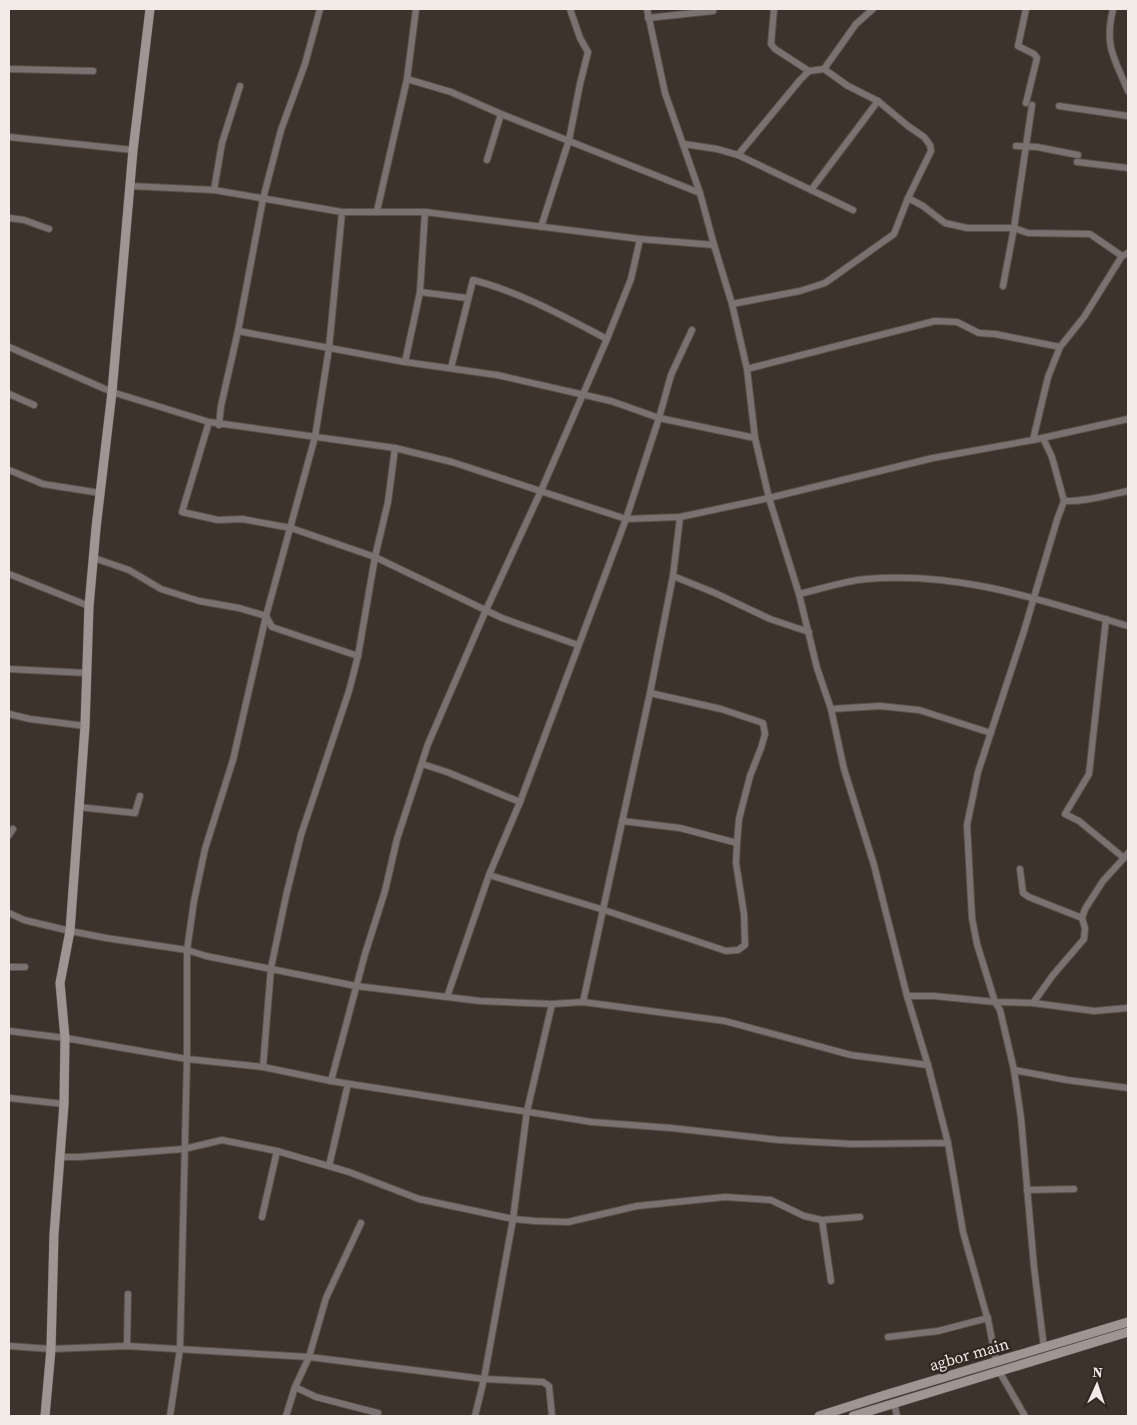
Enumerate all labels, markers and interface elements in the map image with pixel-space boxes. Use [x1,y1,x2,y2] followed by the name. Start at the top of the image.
[927,1332,1012,1376] street label: agbor main
[1072,1360,1122,1410] north arrow
[1092,1362,1103,1382] text: N

